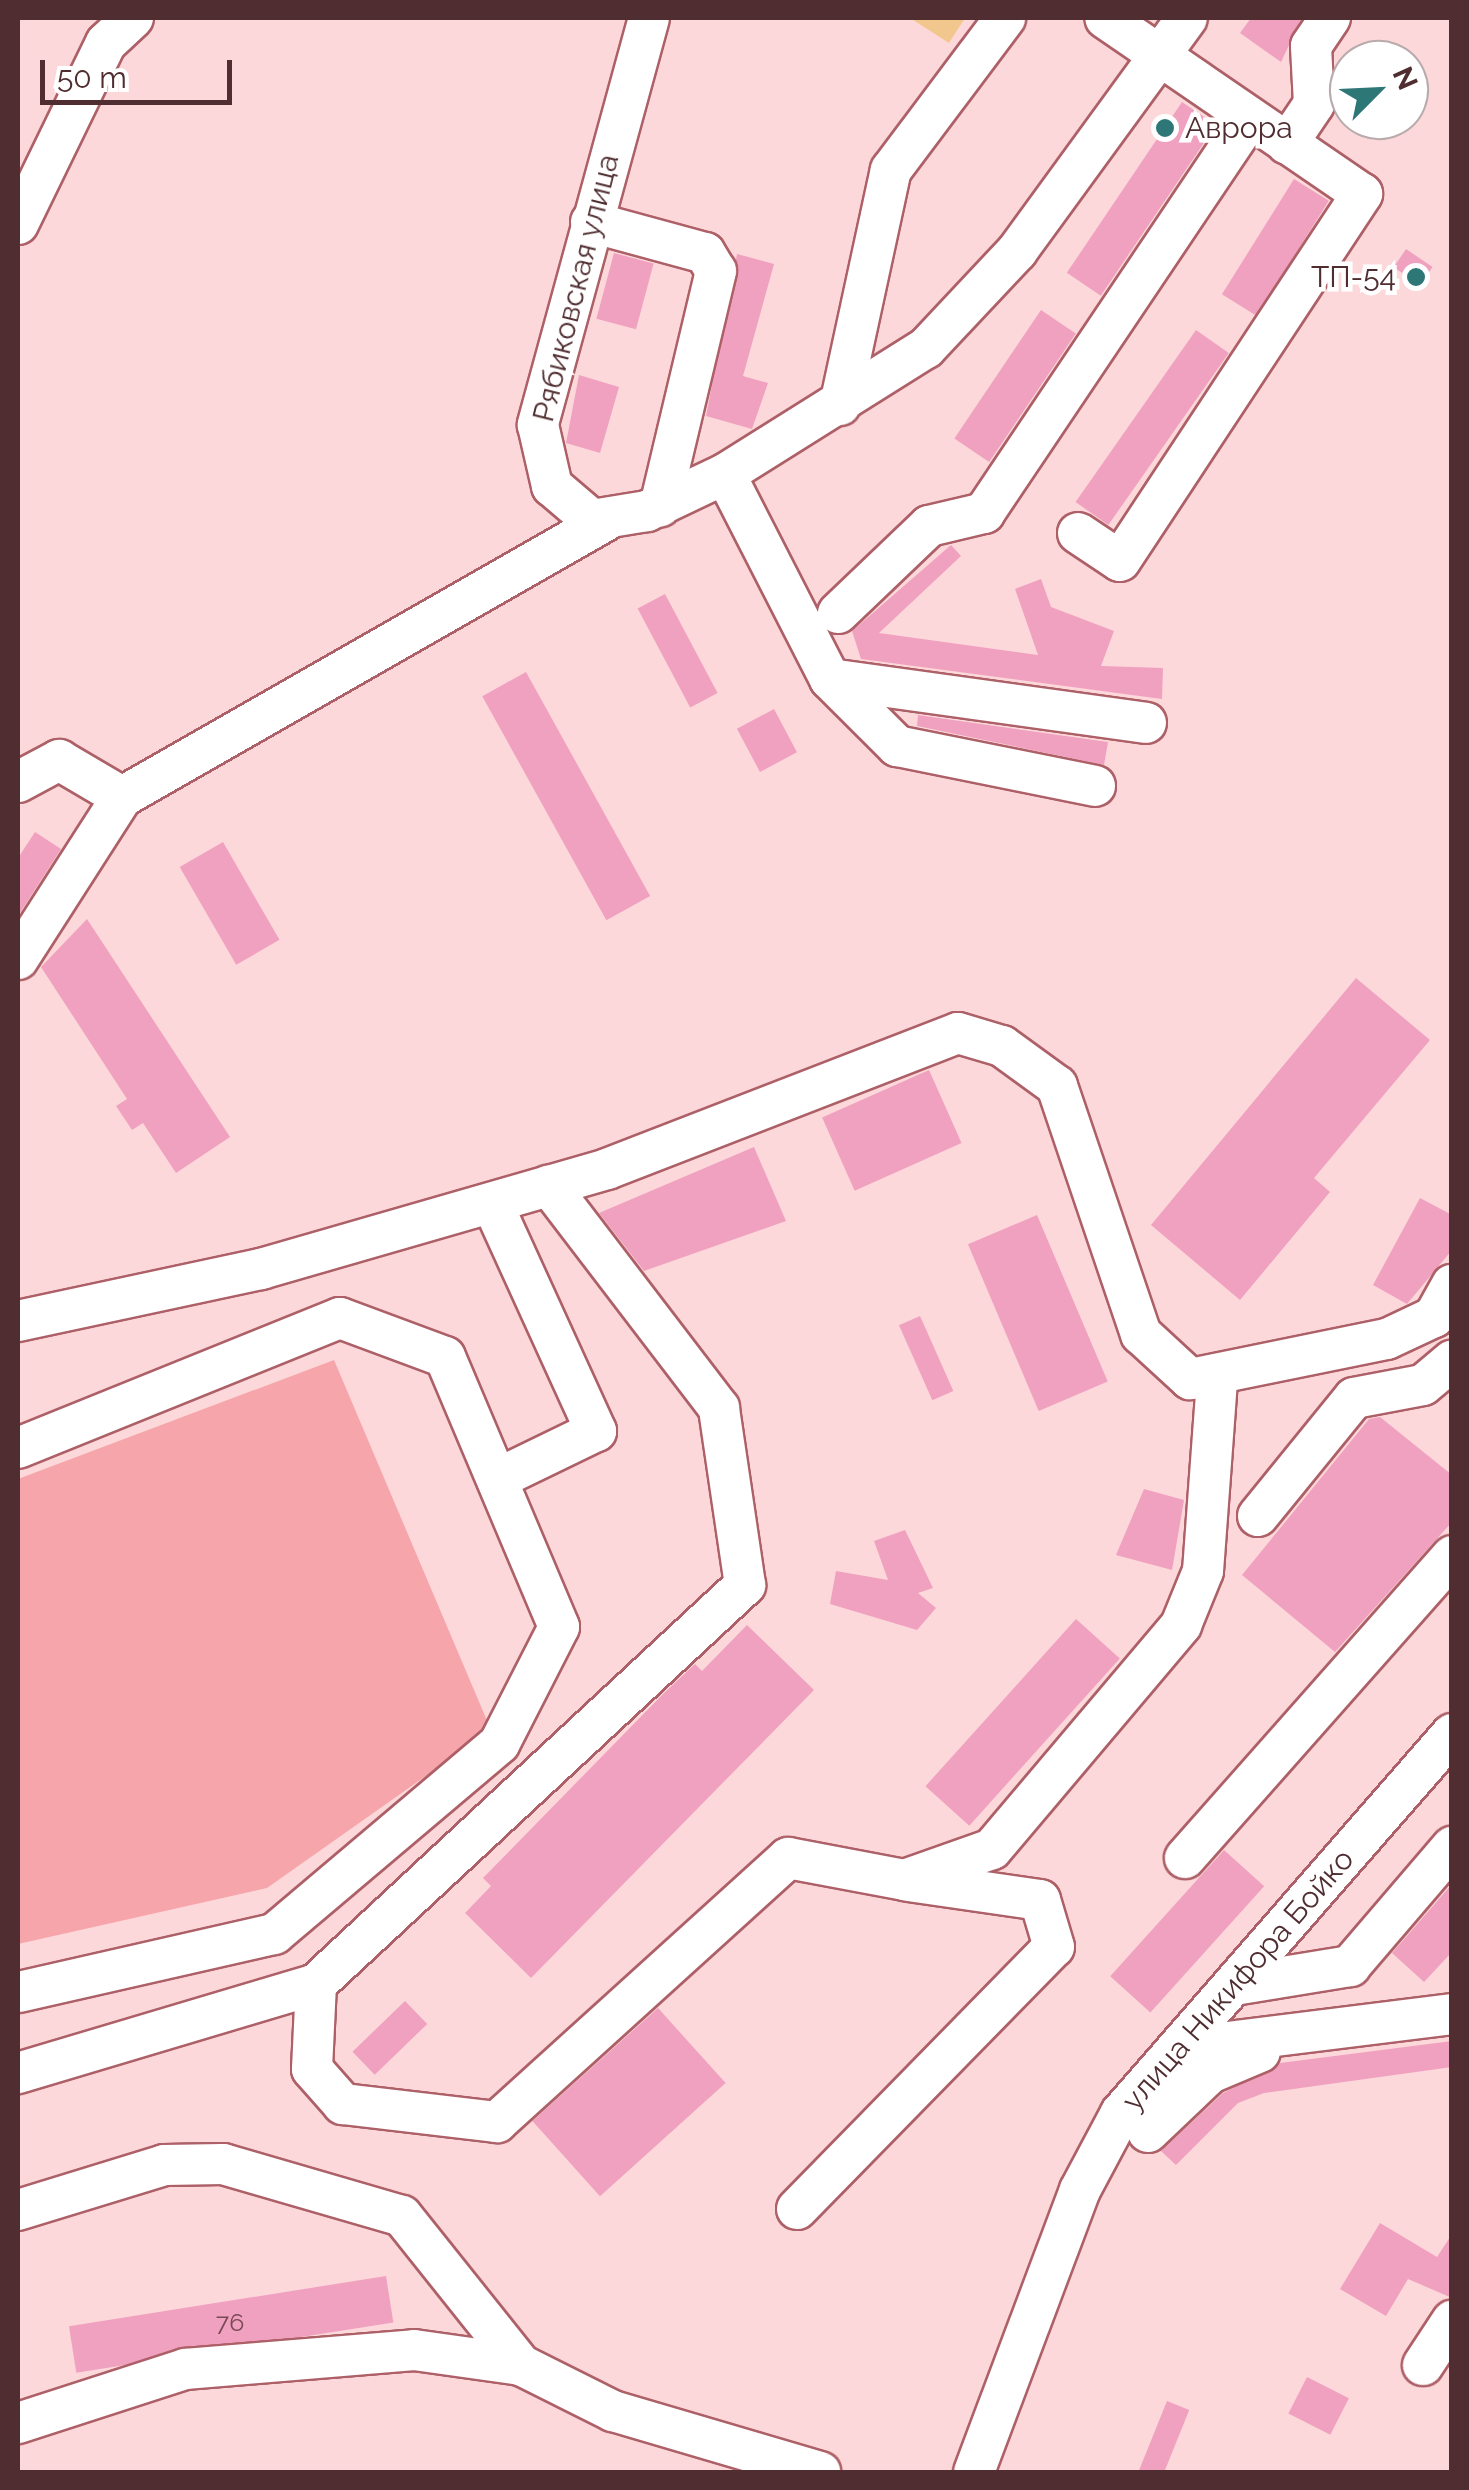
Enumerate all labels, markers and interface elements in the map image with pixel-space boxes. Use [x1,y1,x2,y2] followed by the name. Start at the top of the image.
[45,40,238,102] scale bar
[1329,40,1429,140] north arrow
[57,60,127,95] text: 50 m
[1386,62,1424,95] text: N
[1185,110,1293,146] place label: Аврора
[1154,117,1176,139] marker: Аврора
[525,150,627,426] street label: Рябиковская улица
[1311,259,1396,295] place label: ТП-54
[1405,266,1427,288] marker: ТП-54
[1115,1842,1361,2118] street label: улица Никифора Бойко
[216,2307,244,2337] house number: 76

